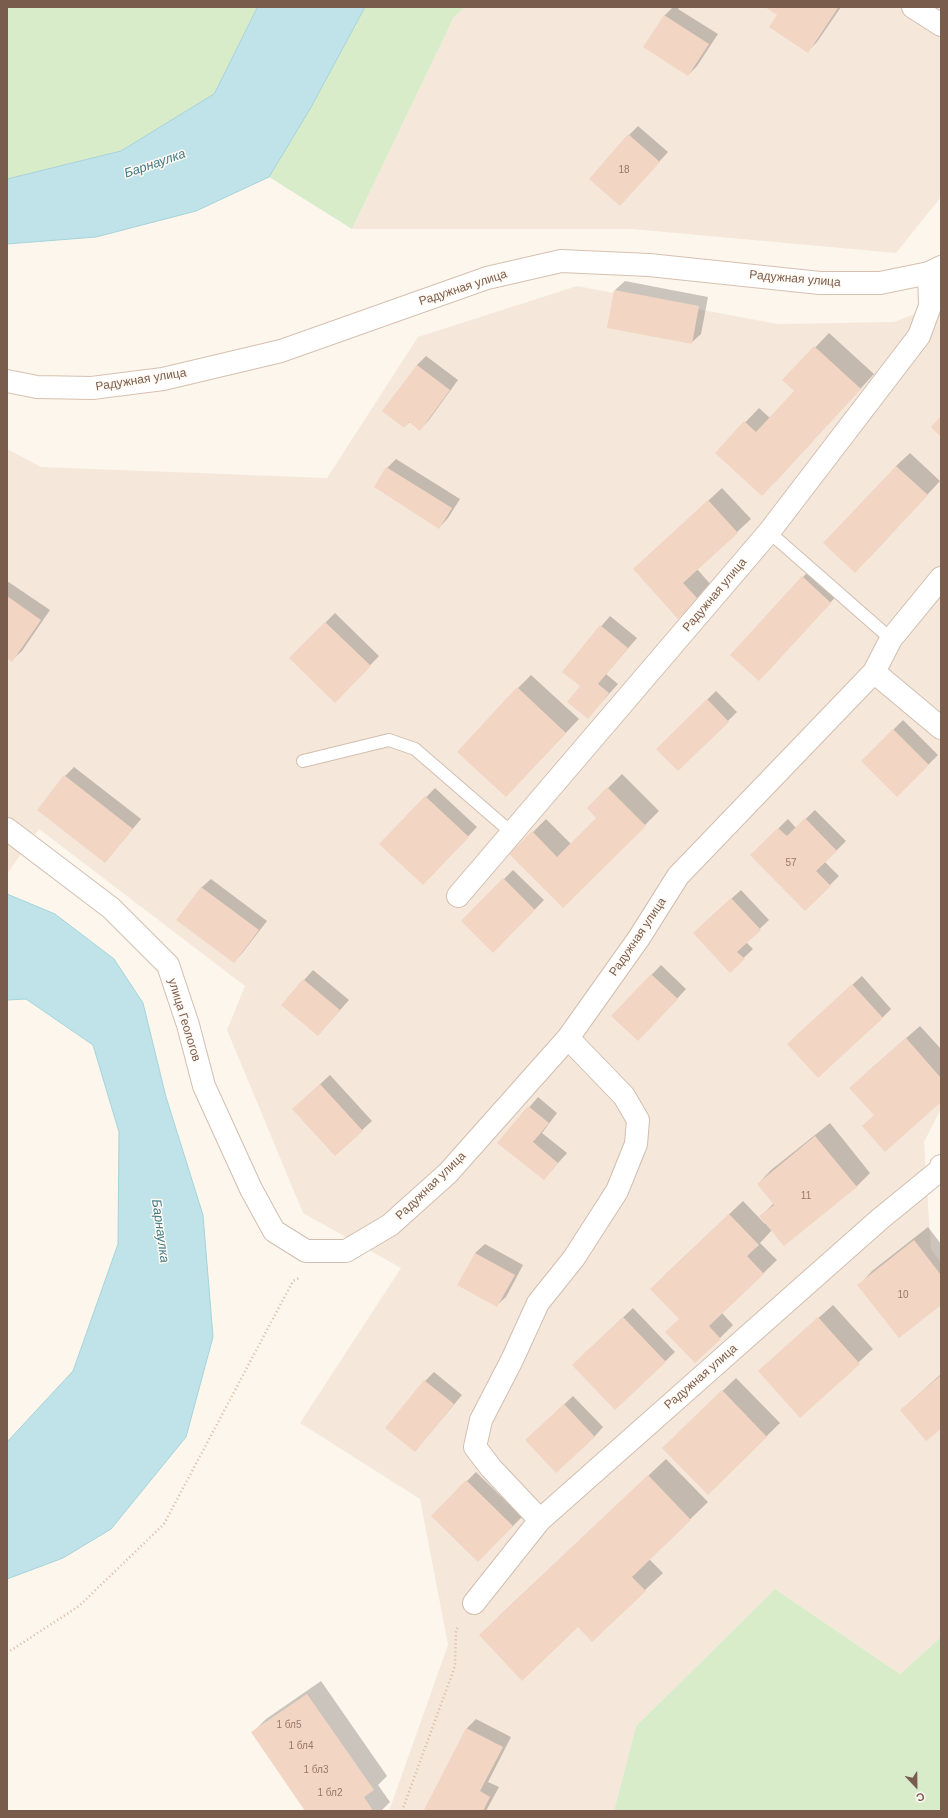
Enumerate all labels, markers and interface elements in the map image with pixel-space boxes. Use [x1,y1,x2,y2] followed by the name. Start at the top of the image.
[122,146,188,182] water label: Барнаулка
[618,164,630,176] house number: 18
[417,267,509,309] street label: Радужная улица
[749,268,841,290] street label: Радужная улица
[95,366,187,394] street label: Радужная улица
[680,555,750,635] street label: Радужная улица
[785,857,797,869] house number: 57
[606,895,670,979] street label: Радужная улица
[165,977,203,1063] street label: улица Геологов
[393,1149,469,1223] street label: Радужная улица
[801,1190,811,1202] house number: 11
[148,1198,172,1264] water label: Барнаулка
[897,1289,909,1301] house number: 10
[662,1342,740,1412] street label: Радужная улица
[276,1719,302,1731] house number: 1 бл5
[288,1740,314,1752] house number: 1 бл4
[303,1764,329,1776] house number: 1 бл3
[896,1766,936,1806] north arrow
[317,1787,343,1799] house number: 1 бл2
[915,1790,926,1804] text: С

